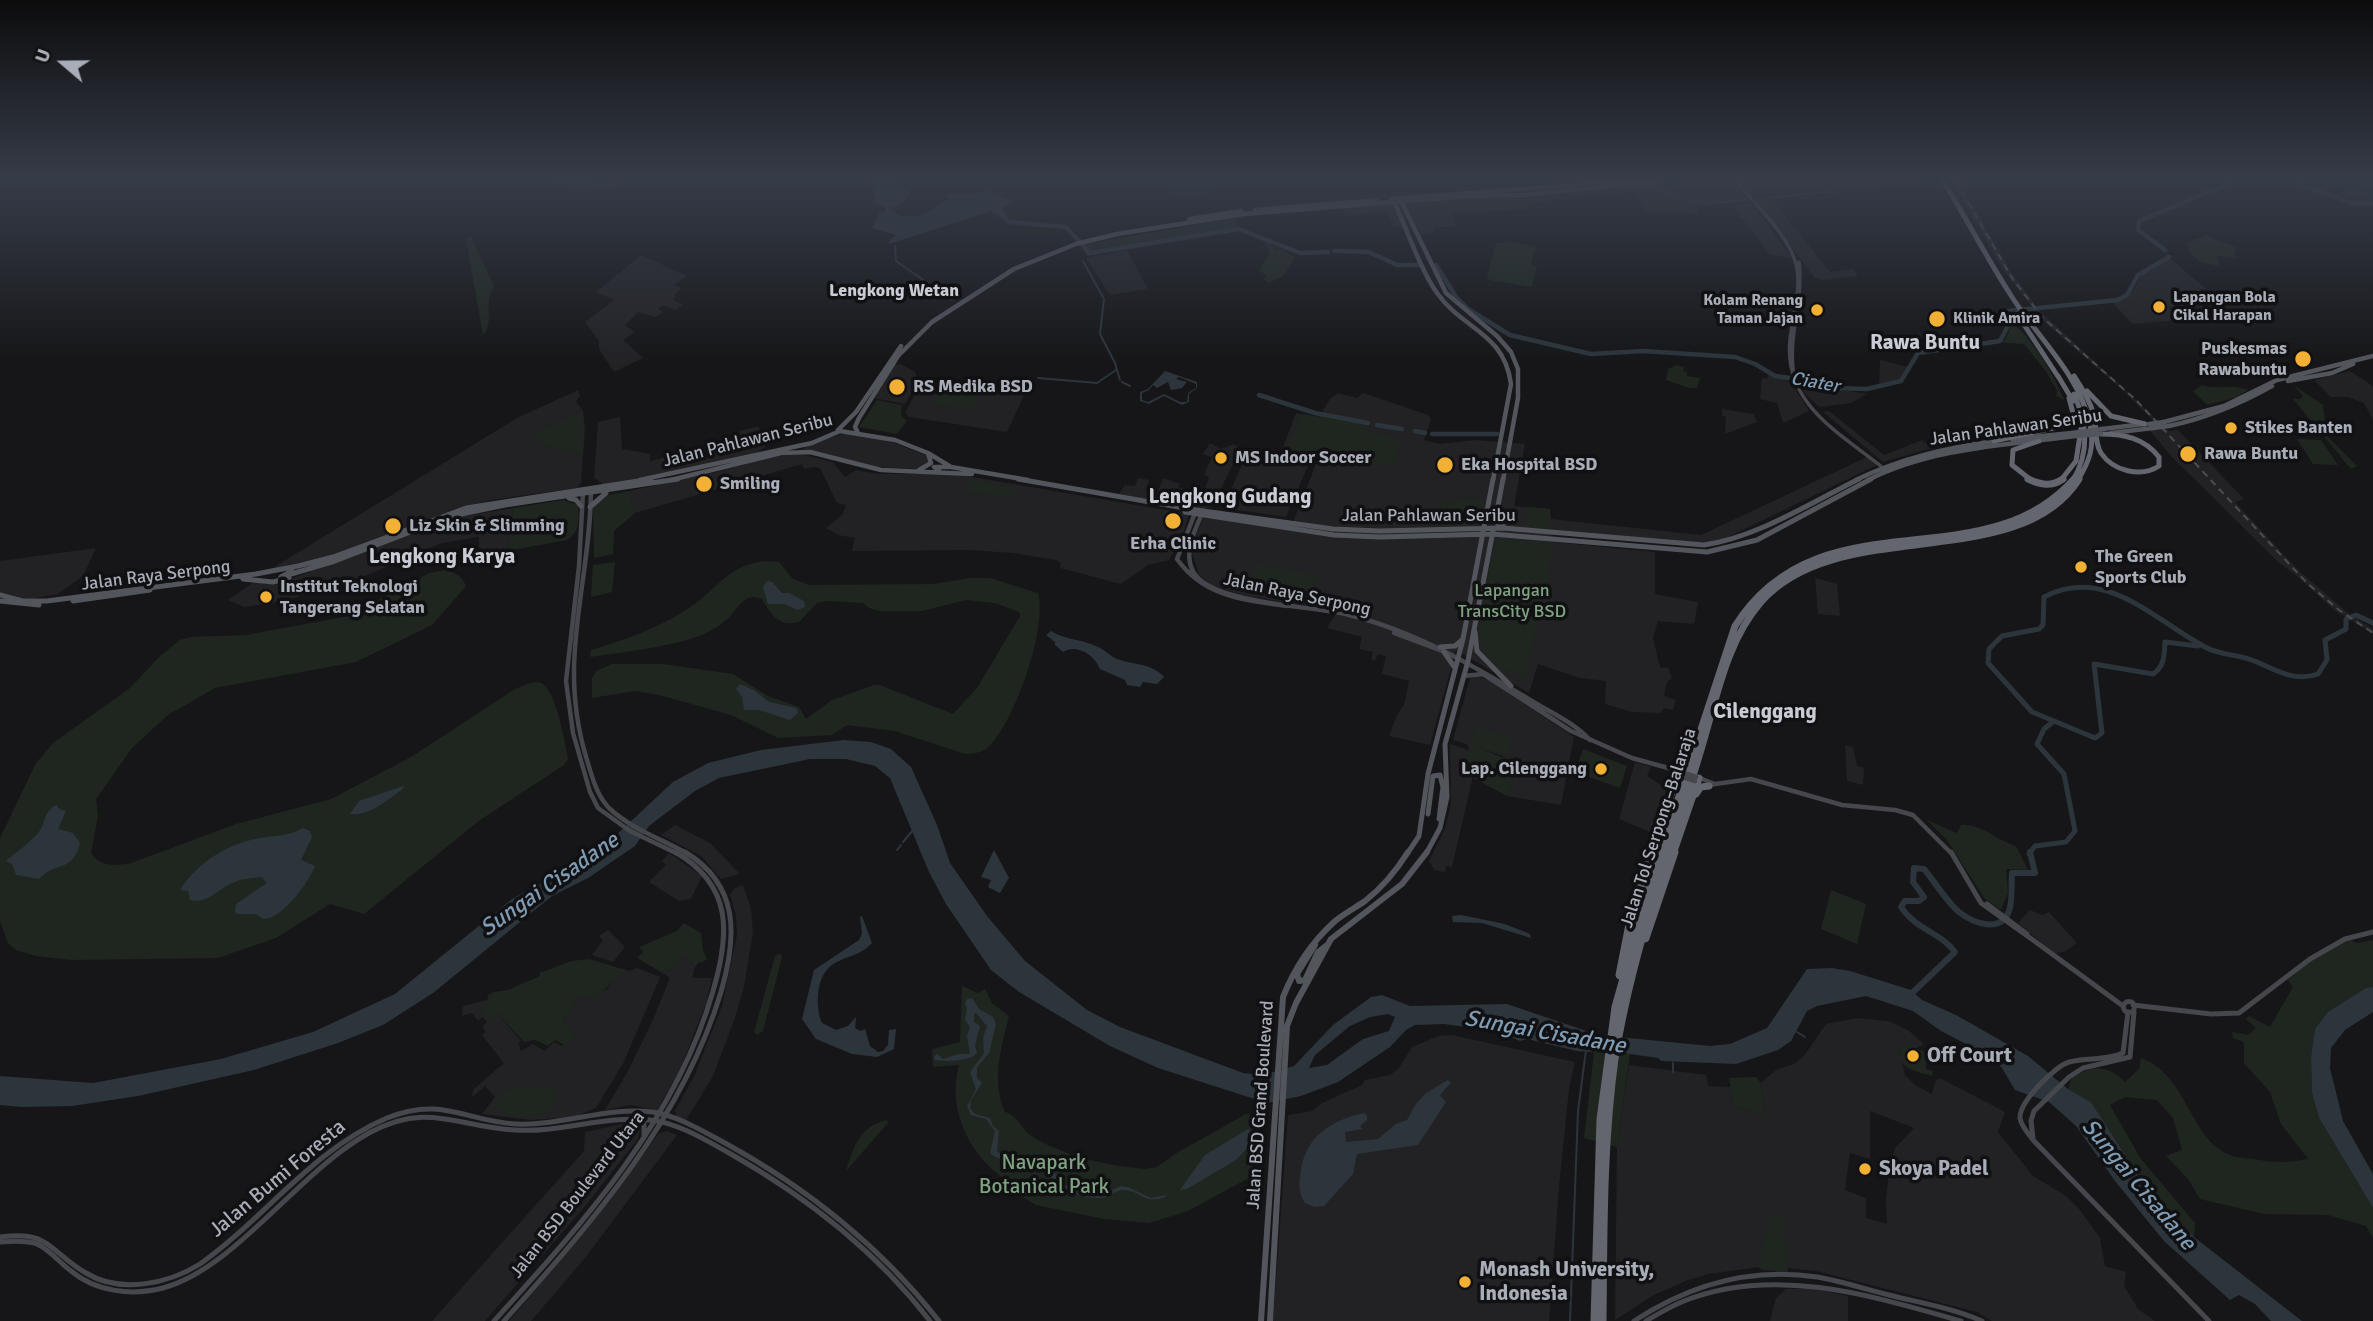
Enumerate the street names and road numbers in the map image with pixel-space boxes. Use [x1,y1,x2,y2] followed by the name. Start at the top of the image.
[1928,405,2104,451] street label: Jalan Pahlawan Seribu
[661,409,835,473] street label: Jalan Pahlawan Seribu
[1342,505,1516,527] street label: Jalan Pahlawan Seribu
[80,556,232,596] street label: Jalan Raya Serpong
[1222,569,1372,621] street label: Jalan Raya Serpong
[1617,725,1701,931] street label: Jalan Tol Serpong–Balaraja
[1243,1000,1279,1210] street label: Jalan BSD Grand Boulevard
[506,1107,650,1283] street label: Jalan BSD Boulevard Utara
[205,1115,351,1243] street label: Jalan Bumi Foresta

